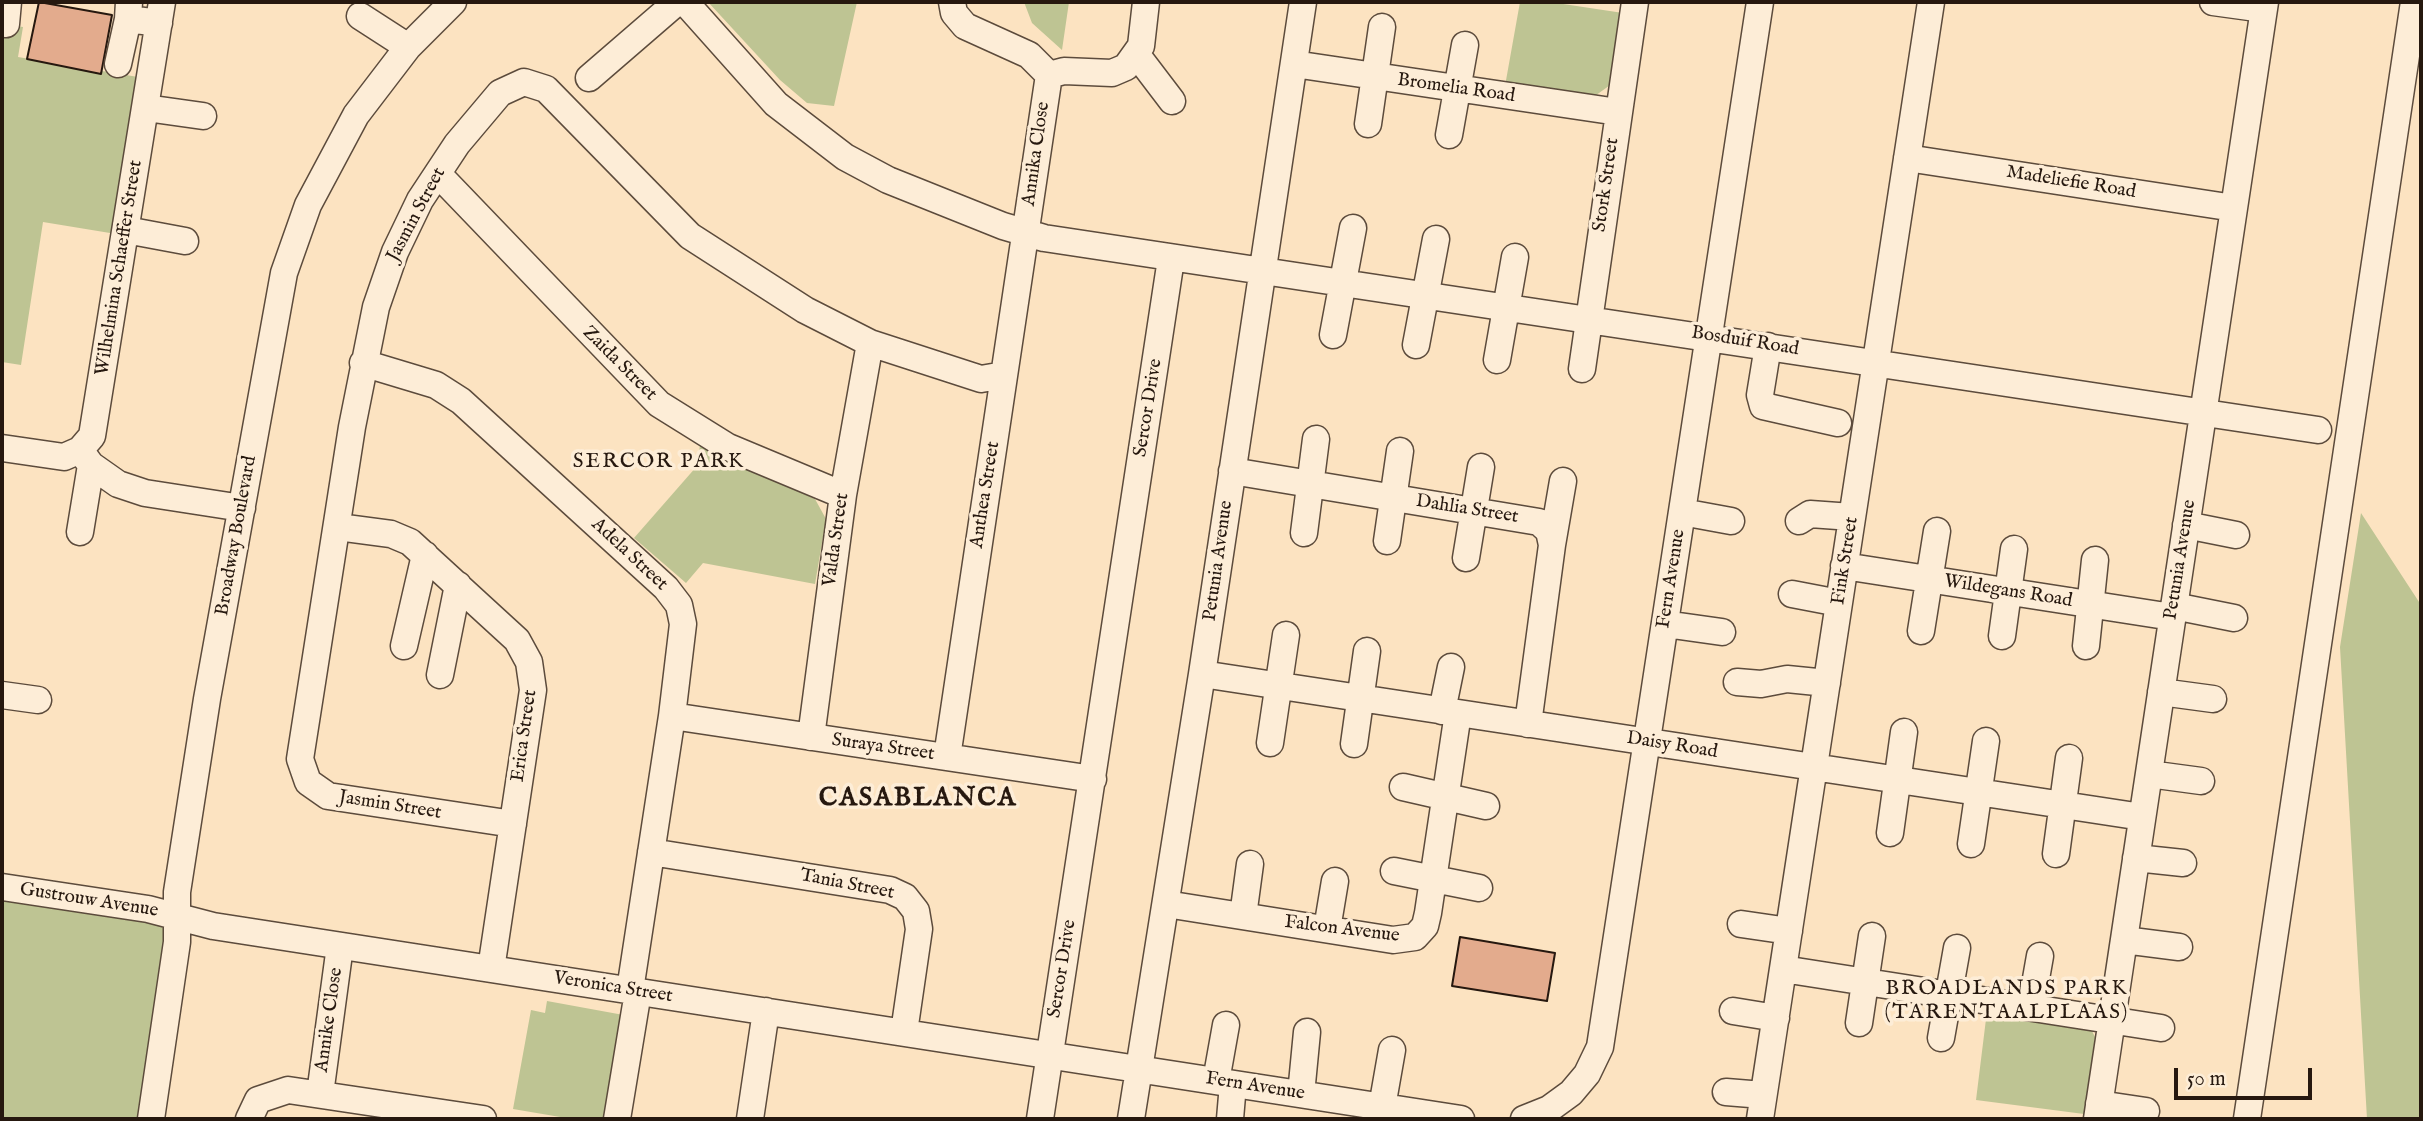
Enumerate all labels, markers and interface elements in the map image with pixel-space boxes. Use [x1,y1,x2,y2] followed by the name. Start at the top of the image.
[1396,69,1516,109] street label: Bromelia Road
[1018,100,1056,208] street label: Annika Close
[1589,136,1625,234] street label: Stork Street
[92,159,148,377] street label: Wilhelmina Schaeffer Street
[2005,162,2137,204] street label: Madeliefie Road
[383,164,451,266] street label: Jasmin Street
[577,322,661,406] street label: Zaida Street
[1690,322,1800,362] street label: Bosduif Road
[1130,357,1168,459] street label: Sercor Drive
[966,440,1006,550] street label: Anthea Street
[574,450,744,476] district label: SERCOR PARK
[212,454,262,618] street label: Broadway Boulevard
[1414,491,1520,529] street label: Dahlia Street
[819,492,855,588] street label: Valda Street
[2160,498,2202,622] street label: Petunia Avenue
[1199,499,1239,623] street label: Petunia Avenue
[586,514,672,596] street label: Adela Street
[1828,515,1864,607] street label: Fink Street
[1653,528,1691,630] street label: Fern Avenue
[1942,571,2074,613] street label: Wildegans Road
[507,688,543,784] street label: Erica Street
[1625,728,1719,764] street label: Daisy Road
[830,730,936,766] street label: Suraya Street
[820,784,1016,816] district label: CASABLANCA
[337,787,443,825] street label: Jasmin Street
[798,865,896,905] street label: Tania Street
[18,879,160,923] street label: Gustrouw Avenue
[1283,912,1401,948] street label: Falcon Avenue
[1044,918,1082,1020] street label: Sercor Drive
[311,966,349,1074] street label: Annike Close
[552,967,674,1009] street label: Veronica Street
[1887,977,2127,1027] district label: BROADLANDS PARK (TARENTAALPLAAS)
[2178,1054,2316,1098] scale bar
[2187,1066,2226,1093] text: 50 m
[1204,1068,1306,1106] street label: Fern Avenue

